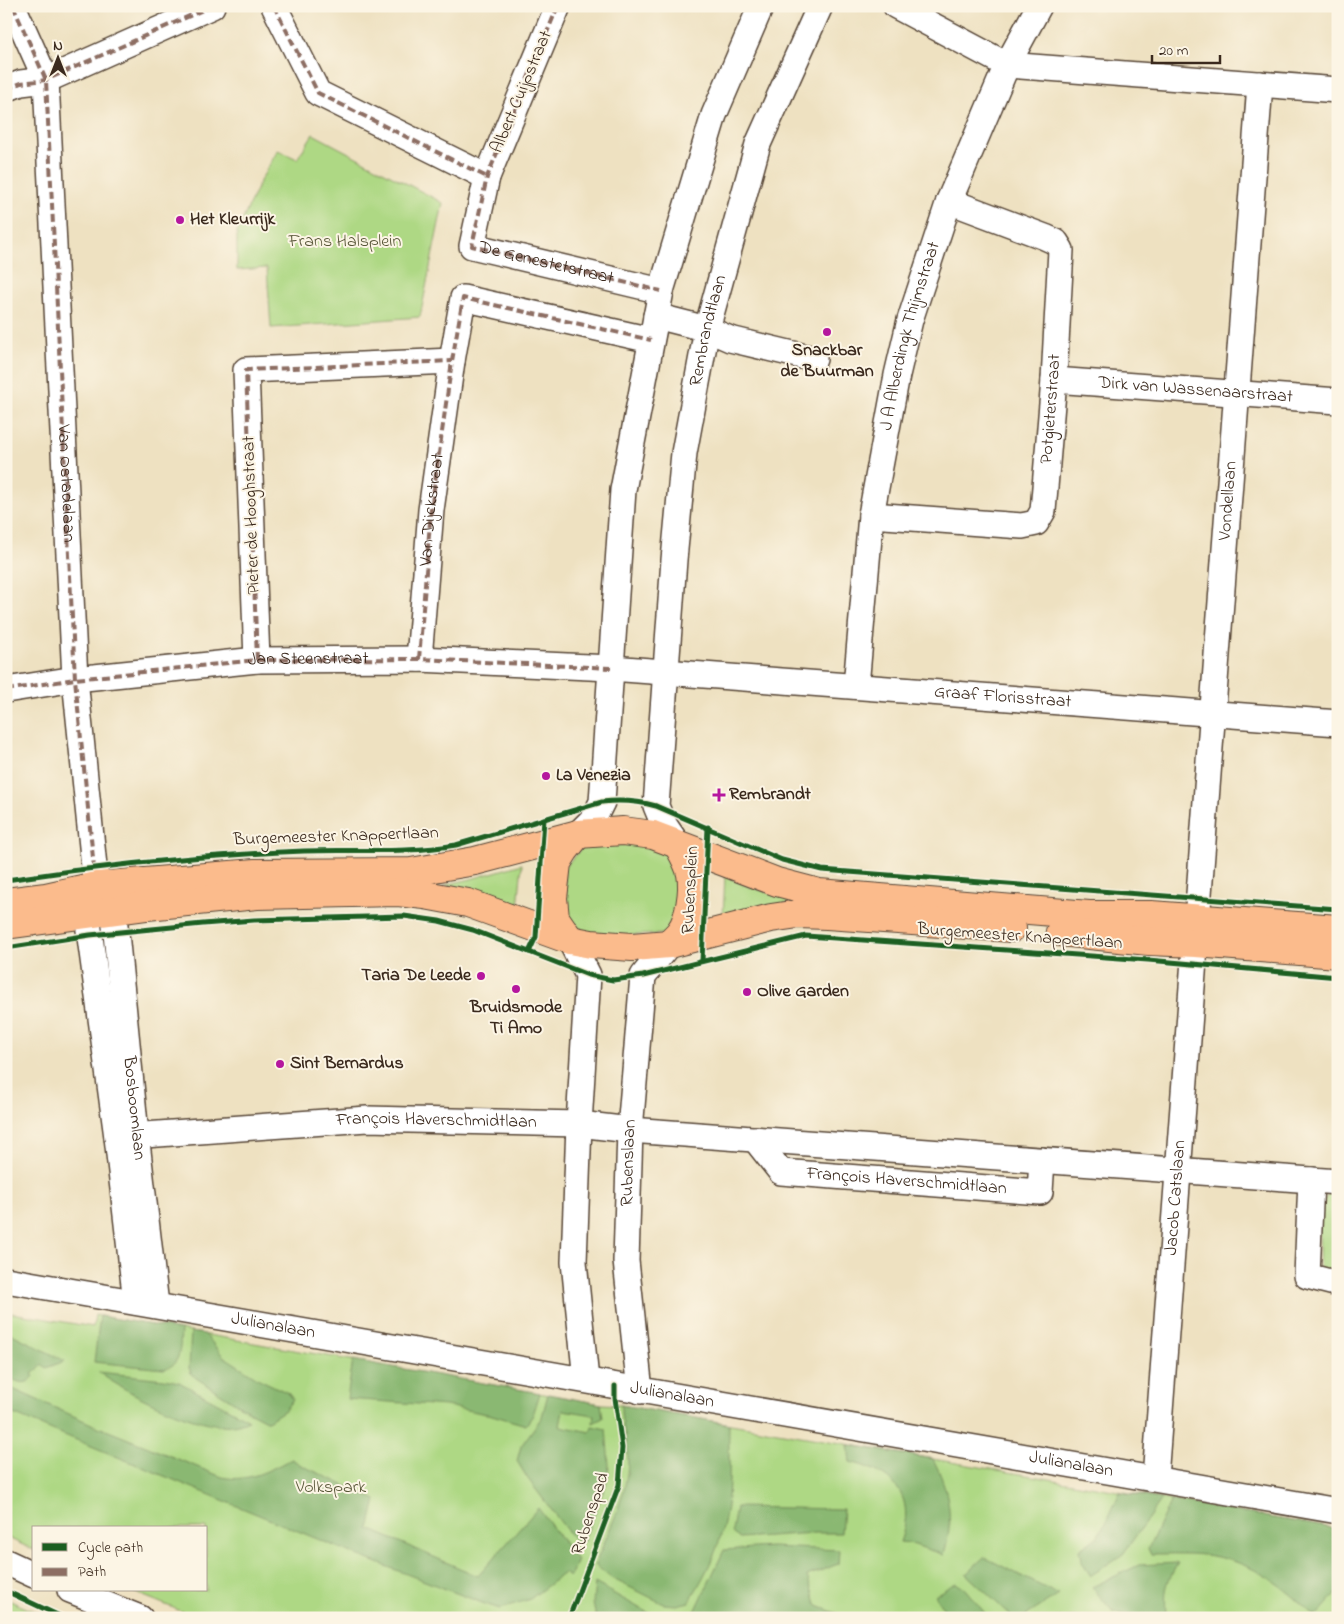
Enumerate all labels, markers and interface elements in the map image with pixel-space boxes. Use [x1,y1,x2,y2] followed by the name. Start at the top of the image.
[484,27,560,157] street label: Albert Cuijpstraat
[32,32,82,82] north arrow
[1152,32,1219,64] scale bar
[53,36,63,57] text: N
[1159,40,1189,62] text: 20 m
[190,207,276,233] place label: Het Kleurrijk
[174,214,186,226] marker: Het Kleurrijk
[288,229,402,255] park label: Frans Halsplein
[475,235,616,292] street label: De Genestetstraat
[874,238,948,433] street label: J A Alberdingk Thijmstraat
[684,272,734,388] street label: Rembrandtlaan
[821,326,833,338] marker: Snackbar de Buurman
[780,338,874,385] place label: Snackbar de Buurman
[1034,353,1068,465] street label: Potgieterstraat
[1096,370,1294,411] street label: Dirk van Wassenaarstraat
[50,423,81,543] street label: Van Ostadelaan
[236,435,269,595] street label: Pieter de Hooghstraat
[413,451,452,568] street label: Van Dijckstraat
[1213,460,1245,542] street label: Vondellaan
[246,646,369,674] street label: Jan Steenstraat
[933,679,1072,716] street label: Graaf Florisstraat
[556,763,631,789] place label: La Venezia
[540,770,552,782] marker: La Venezia
[729,782,812,808] place label: Rembrandt
[713,789,725,801] marker: Rembrandt
[232,820,439,855] street label: Burgemeester Knappertlaan
[676,845,706,935] street label: Rubensplein
[916,917,1124,958] street label: Burgemeester Knappertlaan
[361,963,472,989] place label: Taria De Leede
[475,970,487,982] marker: Taria De Leede
[757,979,849,1005] place label: Olive Garden
[510,983,522,995] marker: Bruidsmode Ti Amo
[741,986,753,998] marker: Olive Garden
[469,995,563,1042] place label: Bruidsmode Ti Amo
[290,1051,404,1077] place label: Sint Bernardus
[115,1054,152,1162] street label: Bosboomlaan
[274,1058,286,1070] marker: Sint Bernardus
[334,1106,537,1136] street label: François Haverschmidtlaan
[615,1118,644,1207] street label: Rubenslaan
[1159,1139,1193,1256] street label: Jacob Catslaan
[805,1161,1008,1202] street label: François Haverschmidtlaan
[229,1306,317,1346] street label: Julianalaan
[628,1375,716,1416] street label: Julianalaan
[1027,1445,1115,1485] street label: Julianalaan
[565,1469,617,1559] street label: Rubenspad
[295,1475,366,1501] park label: Volkspark
[32,1526,208,1592] legend
[78,1537,143,1560] text: Cycle path
[78,1561,106,1583] text: Path

